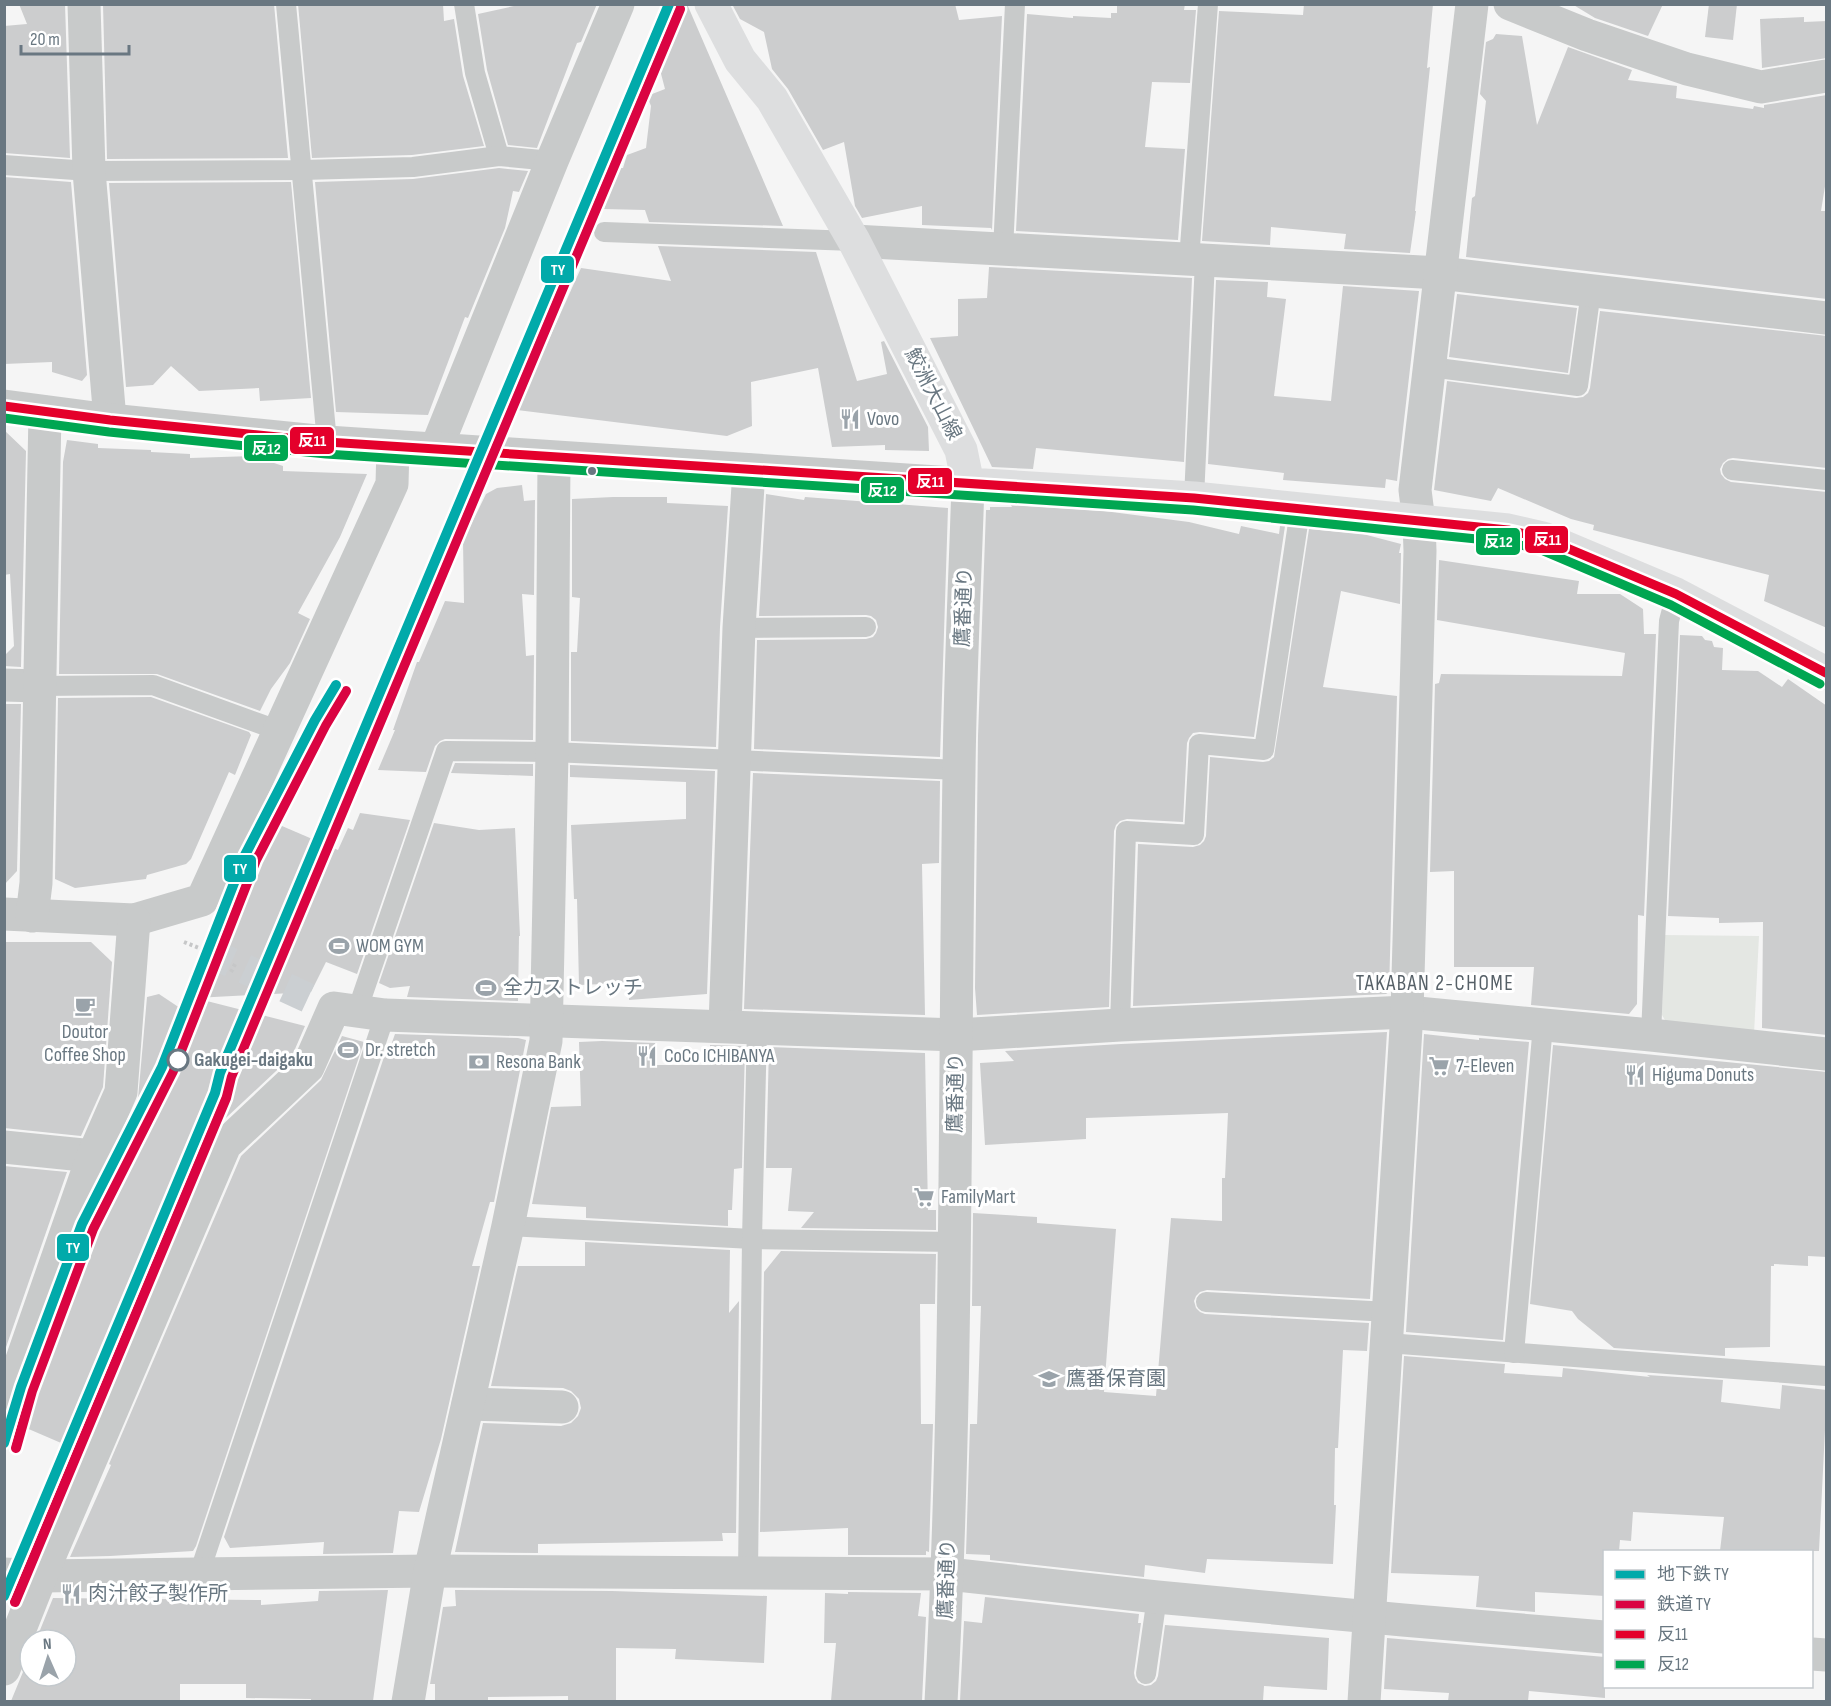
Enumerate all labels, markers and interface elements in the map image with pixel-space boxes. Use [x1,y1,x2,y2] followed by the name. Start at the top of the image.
[21,18,129,56] scale bar
[30,29,60,50] text: 20 m
[540,255,575,284] line badge: TY
[551,261,566,280] text: TY
[900,344,966,444] street label: 鮫洲大山線
[838,407,862,431] restaurant icon: Vovo
[867,407,899,431] place label: Vovo
[289,426,335,455] line badge: 反11
[298,432,327,451] text: 反11
[243,434,289,462] line badge: 反12
[251,440,281,459] text: 反12
[586,465,598,477] unlabelled marker
[907,467,953,495] line badge: 反11
[916,473,945,492] text: 反11
[860,476,905,504] line badge: 反12
[867,482,897,501] text: 反12
[1524,525,1569,554] line badge: 反11
[1475,527,1521,556] line badge: 反12
[1533,531,1562,550] text: 反11
[1483,533,1513,552] text: 反12
[951,567,977,647] street label: 鷹番通り
[223,854,257,883] line badge: TY
[233,860,248,879] text: TY
[327,934,351,958] sports icon: WOM GYM
[356,934,424,958] place label: WOM GYM
[1356,971,1514,996] district label: TAKABAN 2-CHOME
[474,976,498,1000] sports icon: 全力ストレッチ
[503,976,643,1000] place label: 全力ストレッチ
[73,994,97,1018] cafe icon: Doutor Coffee Shop
[44,1020,126,1067] place label: Doutor Coffee Shop
[336,1038,360,1062] sports icon: Dr. stretch
[365,1038,436,1062] place label: Dr. stretch
[635,1044,659,1068] restaurant icon: CoCo ICHIBANYA
[664,1044,775,1068] place label: CoCo ICHIBANYA
[194,1048,313,1072] place label: Gakugei-daigaku
[167,1049,189,1071] marker: Gakugei-daigaku
[467,1050,491,1074] bank icon: Resona Bank
[496,1050,581,1074] place label: Resona Bank
[943,1053,969,1133] street label: 鷹番通り
[1427,1054,1451,1078] supermarket icon: 7-Eleven
[1456,1054,1514,1078] place label: 7-Eleven
[1623,1063,1647,1087] restaurant icon: Higuma Donuts
[1652,1063,1754,1087] place label: Higuma Donuts
[912,1185,936,1209] supermarket icon: FamilyMart
[941,1185,1016,1209] place label: FamilyMart
[56,1233,90,1262] line badge: TY
[66,1239,81,1258] text: TY
[1037,1367,1061,1391] school or university icon: 鷹番保育園
[1066,1367,1166,1391] place label: 鷹番保育園
[934,1539,960,1619] street label: 鷹番通り
[1603,1550,1813,1688] legend
[1657,1564,1729,1585] text: 地下鉄 TY
[59,1582,83,1606] restaurant icon: 肉汁餃子製作所
[88,1582,228,1606] place label: 肉汁餃子製作所
[1657,1594,1711,1615] text: 鉄道 TY
[1657,1624,1688,1645] text: 反11
[18,1628,78,1688] north arrow
[43,1635,52,1654] text: N
[1657,1654,1689,1675] text: 反12

